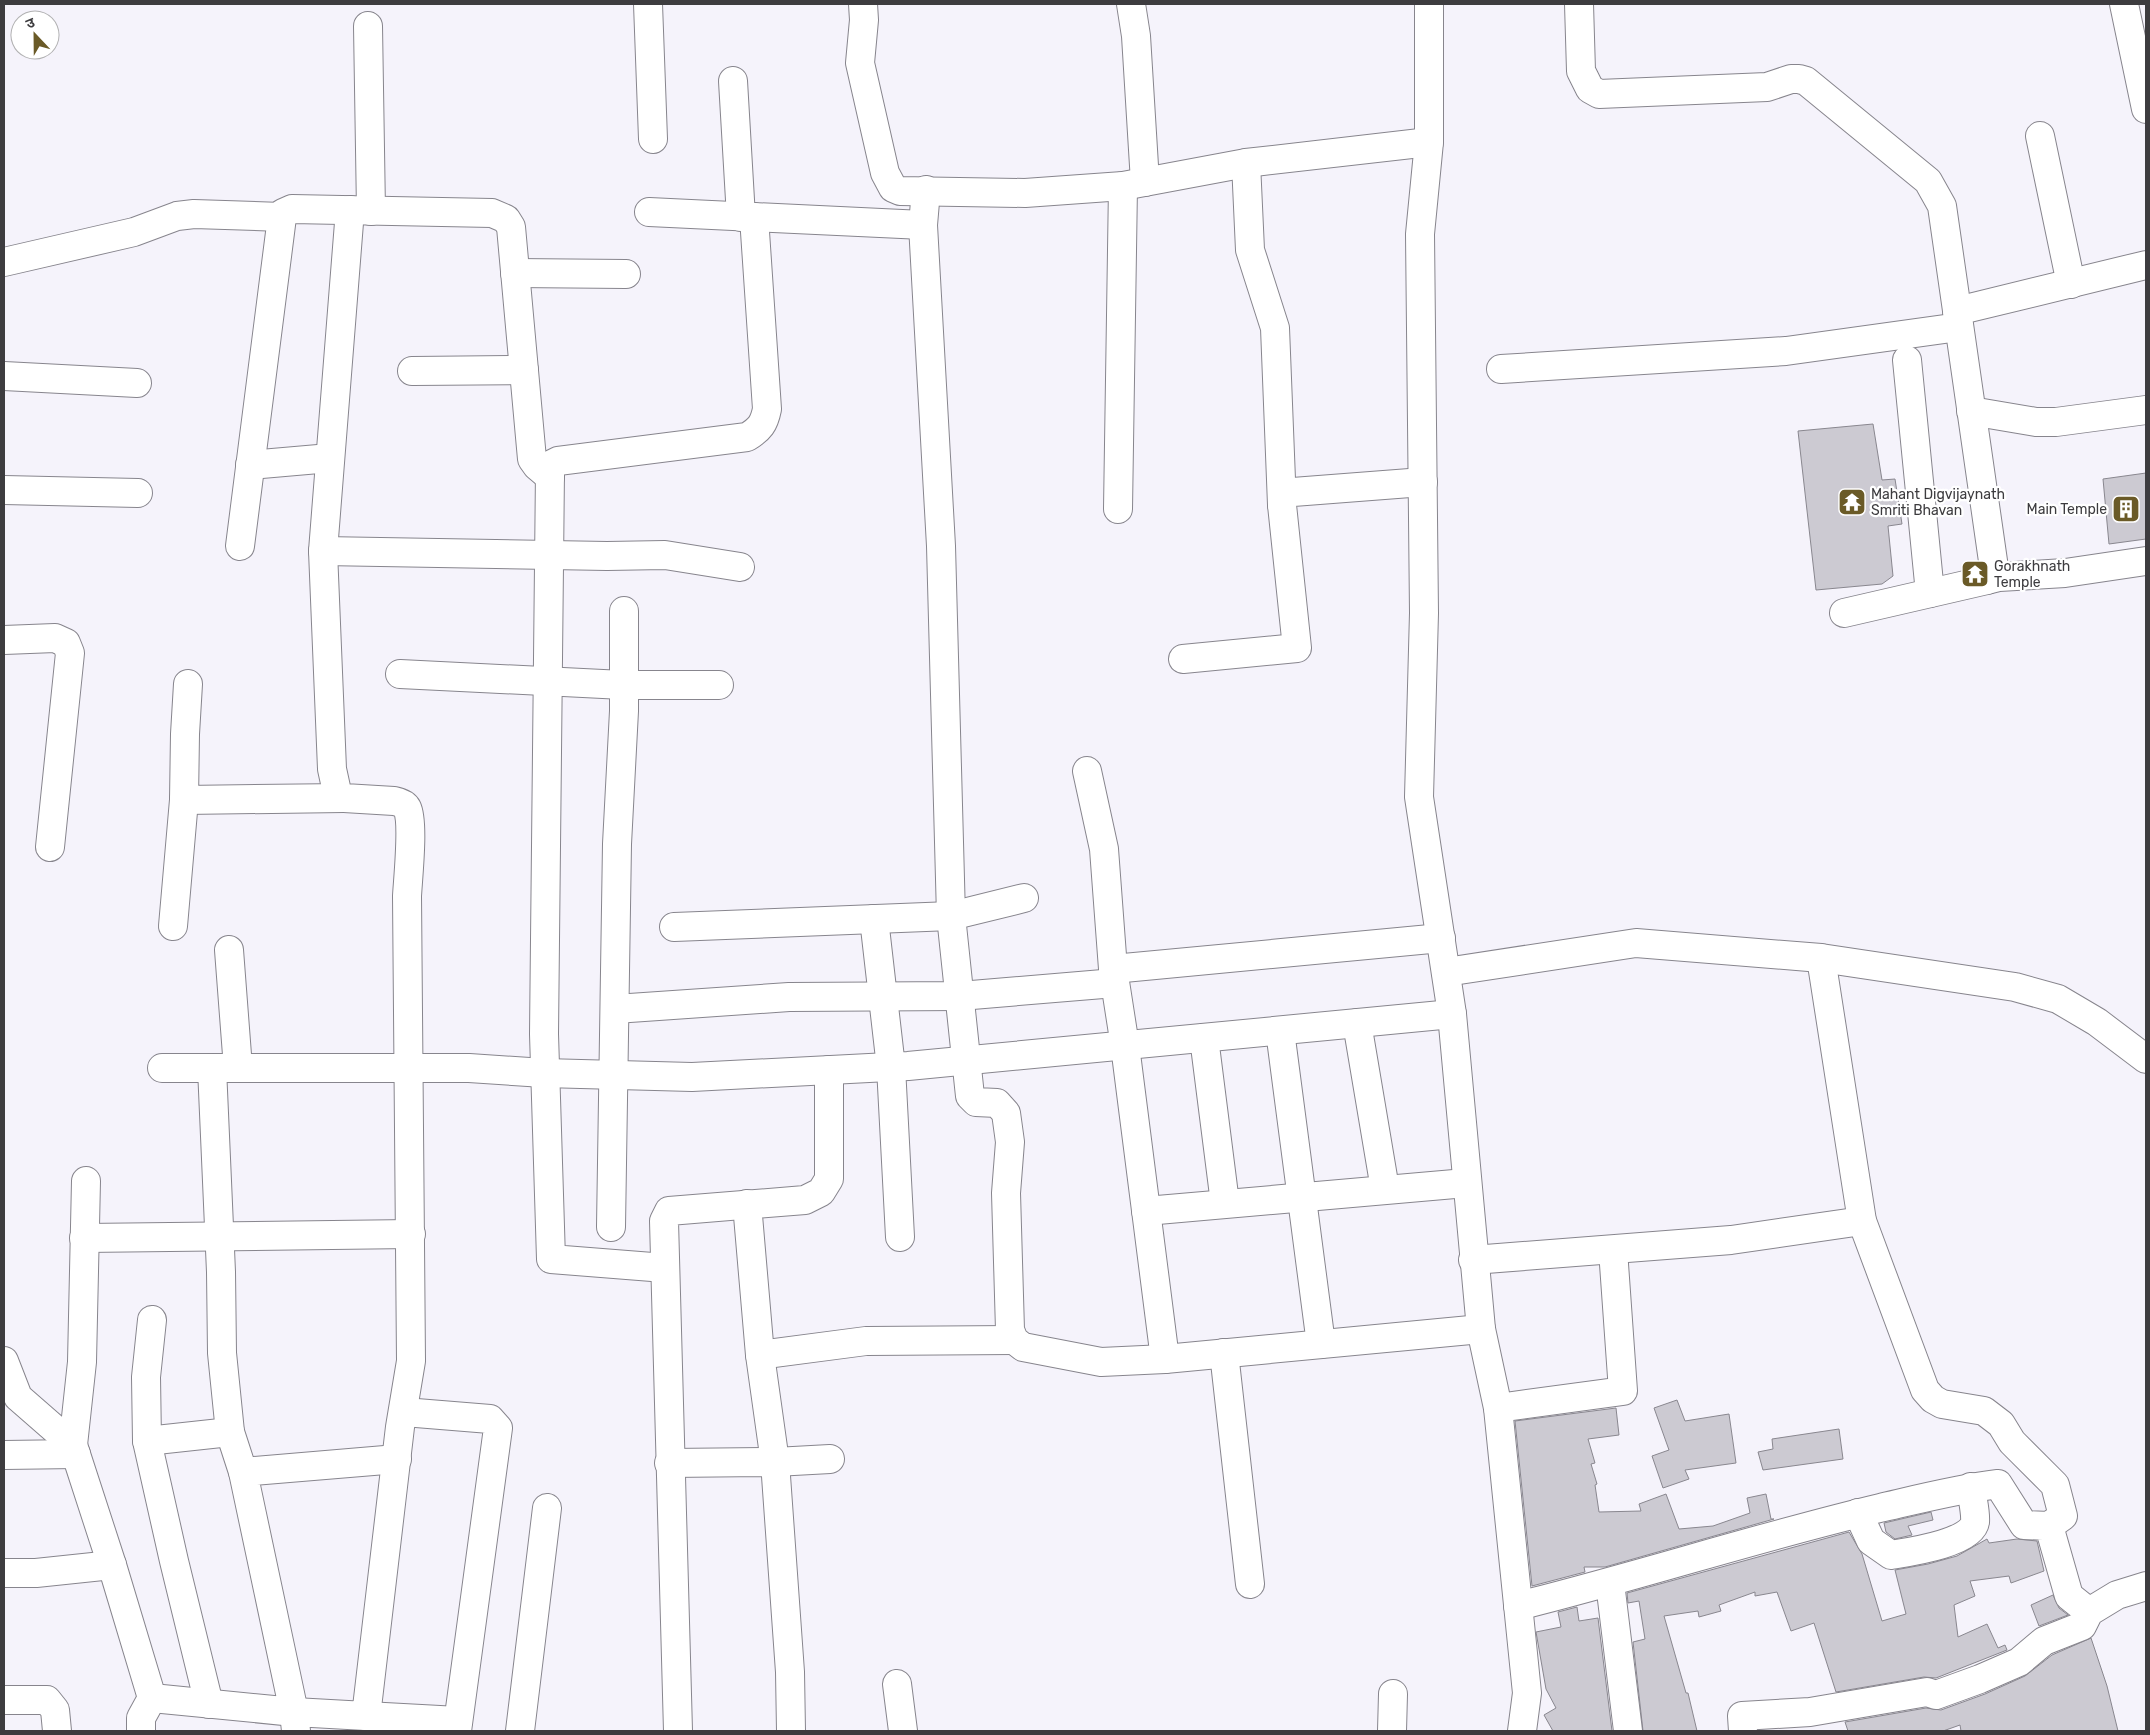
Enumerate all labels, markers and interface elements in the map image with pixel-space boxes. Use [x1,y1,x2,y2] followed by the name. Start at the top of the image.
[10,10,60,60] north arrow
[23,14,38,33] text: उ
[1871,486,2005,519] place label: Mahant Digvijaynath Smriti Bhavan
[1837,487,1867,517] temple icon: Mahant Digvijaynath Smriti Bhavan
[2111,494,2141,524] building icon: Main Temple
[2027,501,2107,518] place label: Main Temple
[1994,558,2070,591] place label: Gorakhnath Temple
[1960,559,1990,589] temple icon: Gorakhnath Temple

